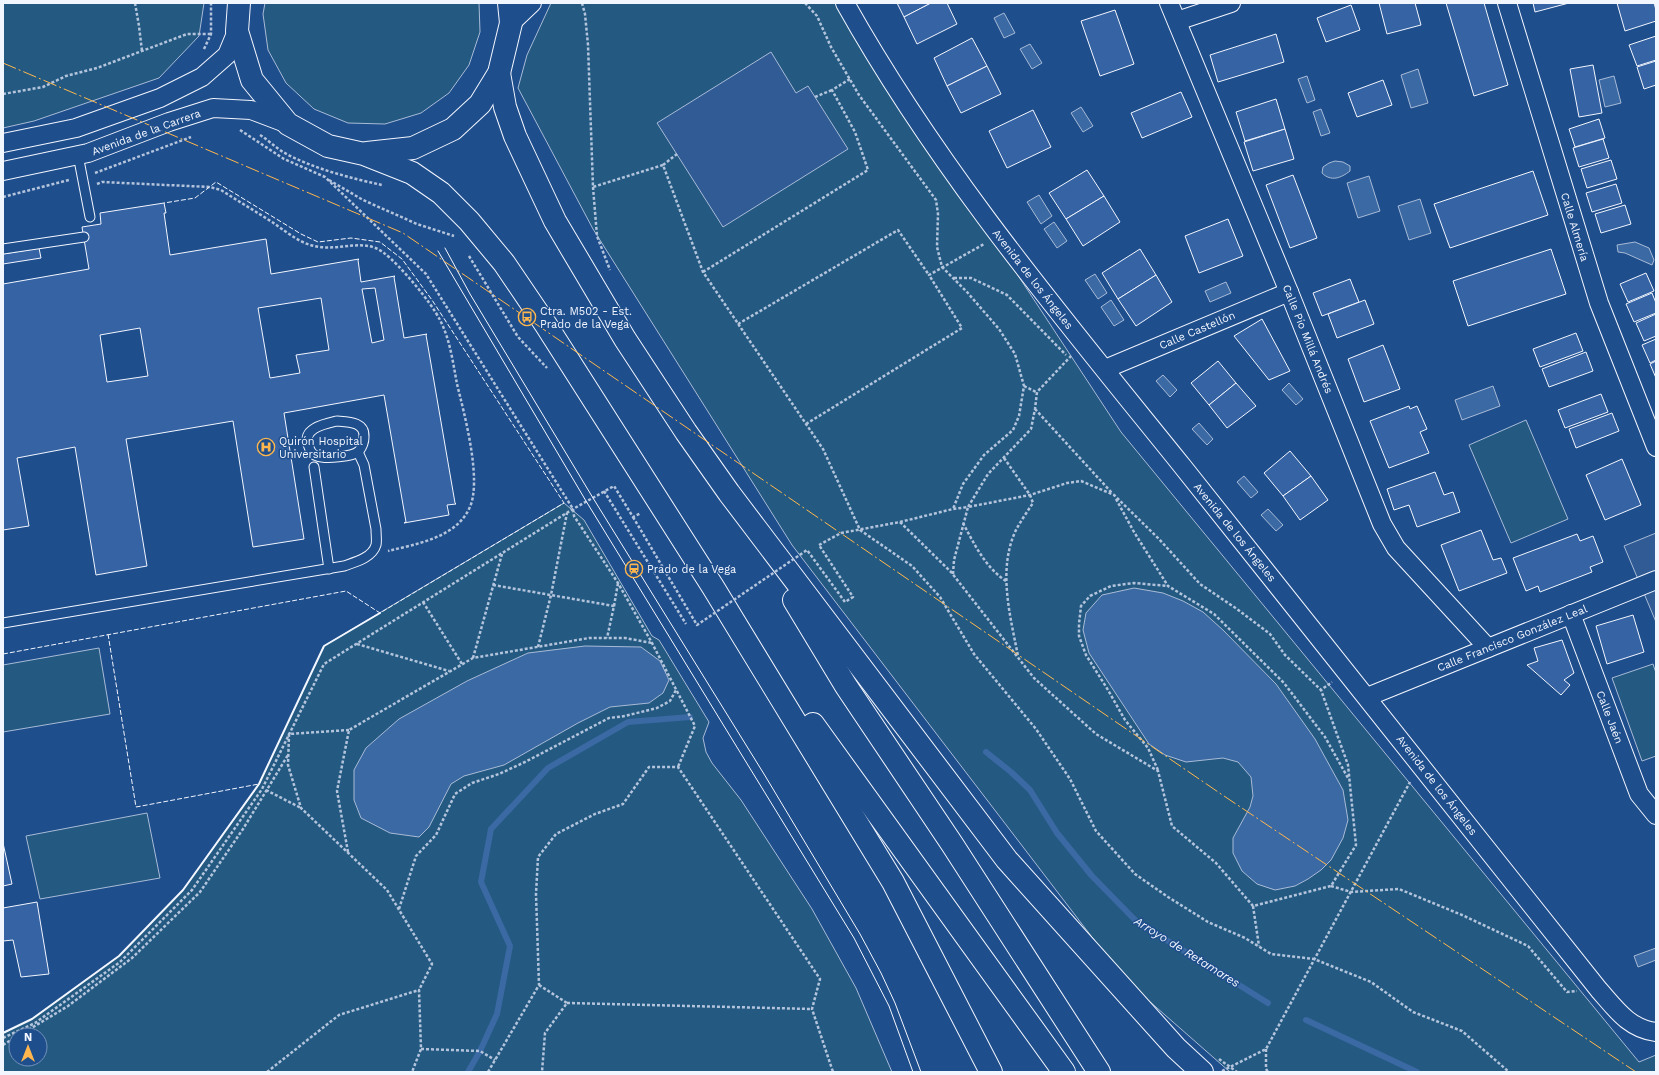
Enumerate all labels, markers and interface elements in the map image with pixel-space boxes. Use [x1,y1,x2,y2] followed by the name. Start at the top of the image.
[90,107,202,158] street label: Avenida de la Carrera
[1558,191,1591,263] street label: Calle Almería
[990,226,1077,332] street label: Avenida de los Ángeles
[1280,283,1335,396] street label: Calle Pío Millá Andrés
[540,305,632,331] place label: Ctra. M502 - Est. Prado de la Vega
[517,307,537,327] bus stop icon: Ctra. M502 - Est. Prado de la Vega
[1157,309,1237,352] street label: Calle Castellón
[279,435,363,461] place label: Quirón Hospital Universitario
[256,437,276,457] hospital icon: Quirón Hospital Universitario
[1191,480,1279,584] street label: Avenida de los Ángeles
[624,559,644,579] station icon: Prado de la Vega
[647,563,736,576] place label: Prado de la Vega
[1435,602,1590,675] street label: Calle Francisco González Leal
[1593,689,1626,746] street label: Calle Jaén
[1394,732,1481,838] street label: Avenida de los Ángeles
[1131,913,1242,990] water label: Arroyo de Retamares
[8,1027,48,1067] north arrow
[24,1031,32,1044] text: N

